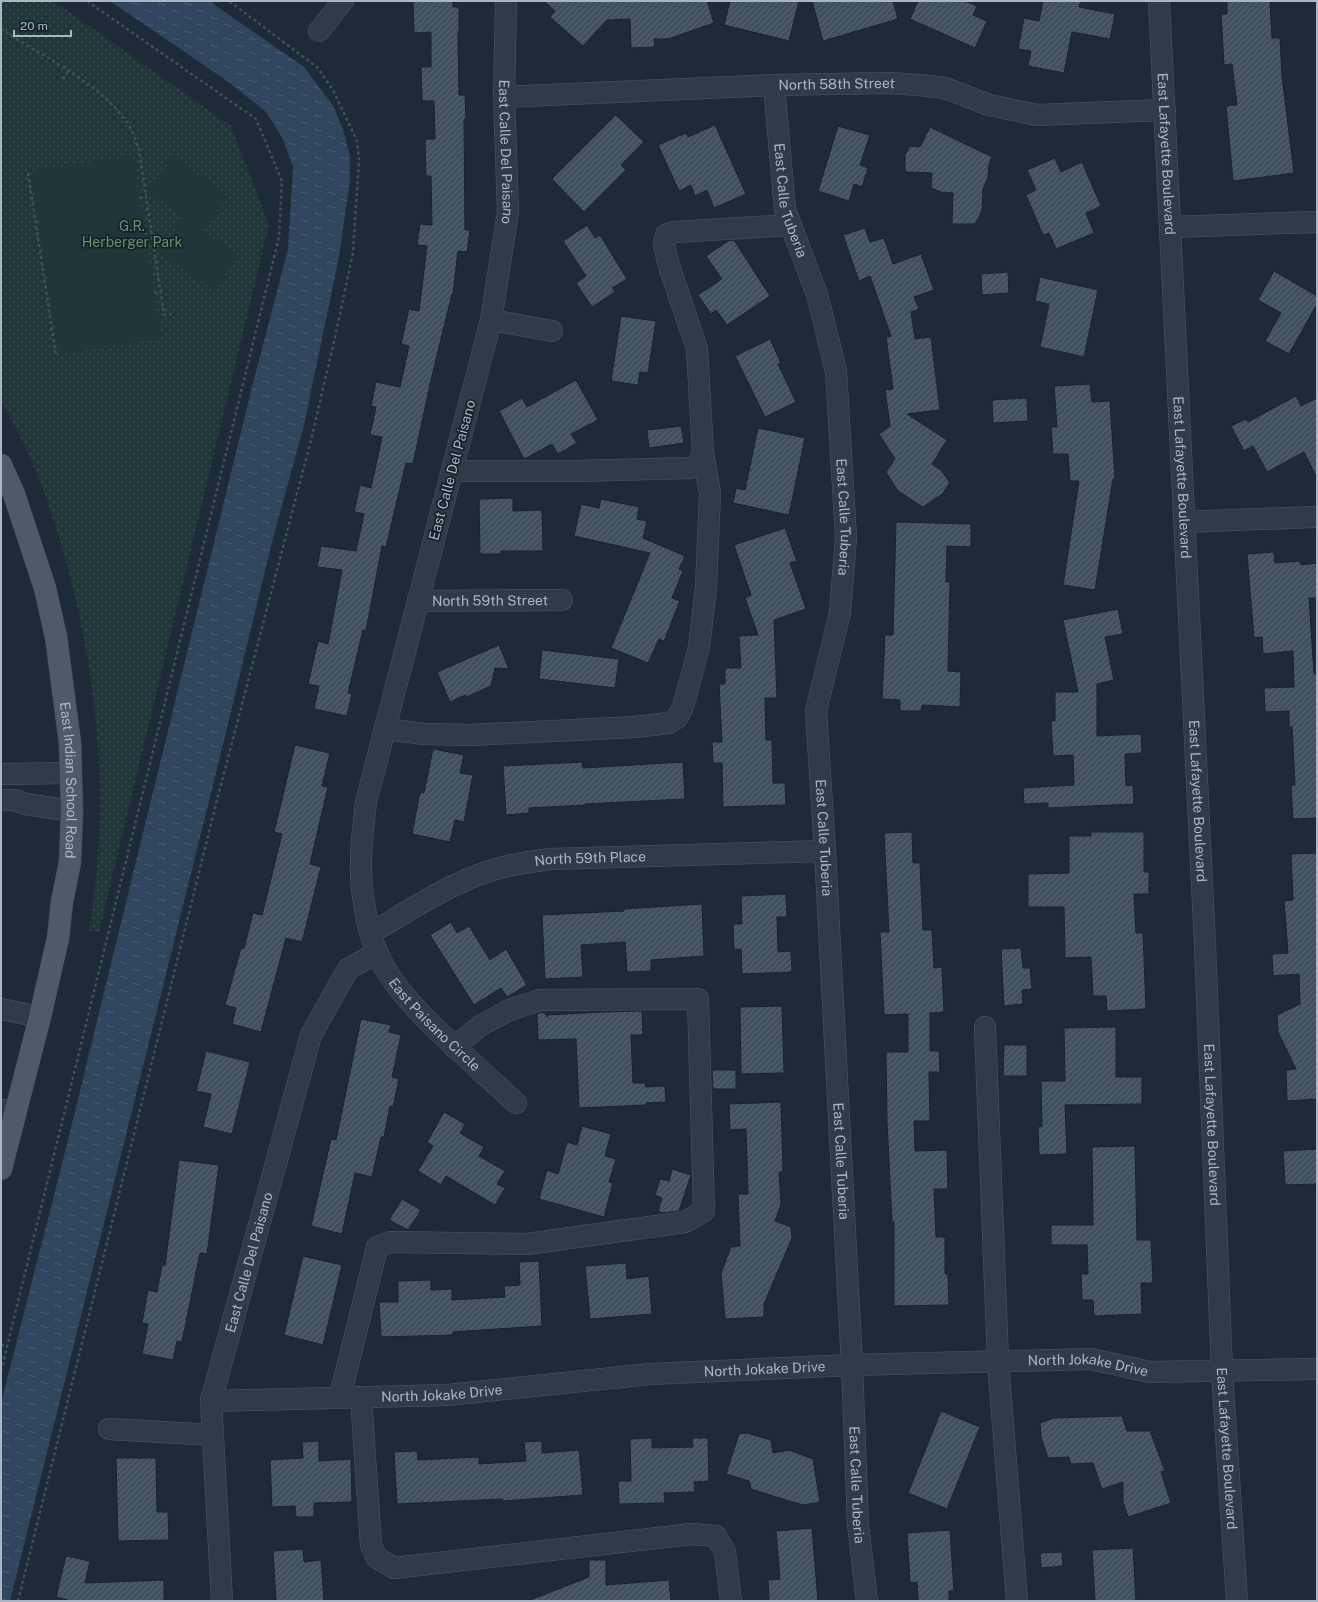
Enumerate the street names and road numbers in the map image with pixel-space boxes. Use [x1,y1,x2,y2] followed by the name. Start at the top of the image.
[1155,72,1178,235] street label: East Lafayette Boulevard
[778,75,895,93] street label: North 58th Street
[496,79,516,225] street label: East Calle Del Paisano
[771,142,810,260] street label: East Calle Tuberia
[1170,396,1194,559] street label: East Lafayette Boulevard
[426,398,478,542] street label: East Calle Del Paisano
[833,458,854,576] street label: East Calle Tuberia
[432,592,548,609] street label: North 59th Street
[57,701,80,859] street label: East Indian School Road
[1186,720,1210,883] street label: East Lafayette Boulevard
[812,779,835,897] street label: East Calle Tuberia
[533,848,646,869] street label: North 59th Place
[385,975,484,1074] street label: East Paisano Circle
[1201,1043,1223,1206] street label: East Lafayette Boulevard
[830,1102,852,1220] street label: East Calle Tuberia
[222,1190,276,1334] street label: East Calle Del Paisano
[1028,1351,1150,1379] street label: North Jokake Drive
[704,1358,826,1380] street label: North Jokake Drive
[1214,1367,1240,1530] street label: East Lafayette Boulevard
[381,1381,503,1405] street label: North Jokake Drive
[846,1426,868,1544] street label: East Calle Tuberia

